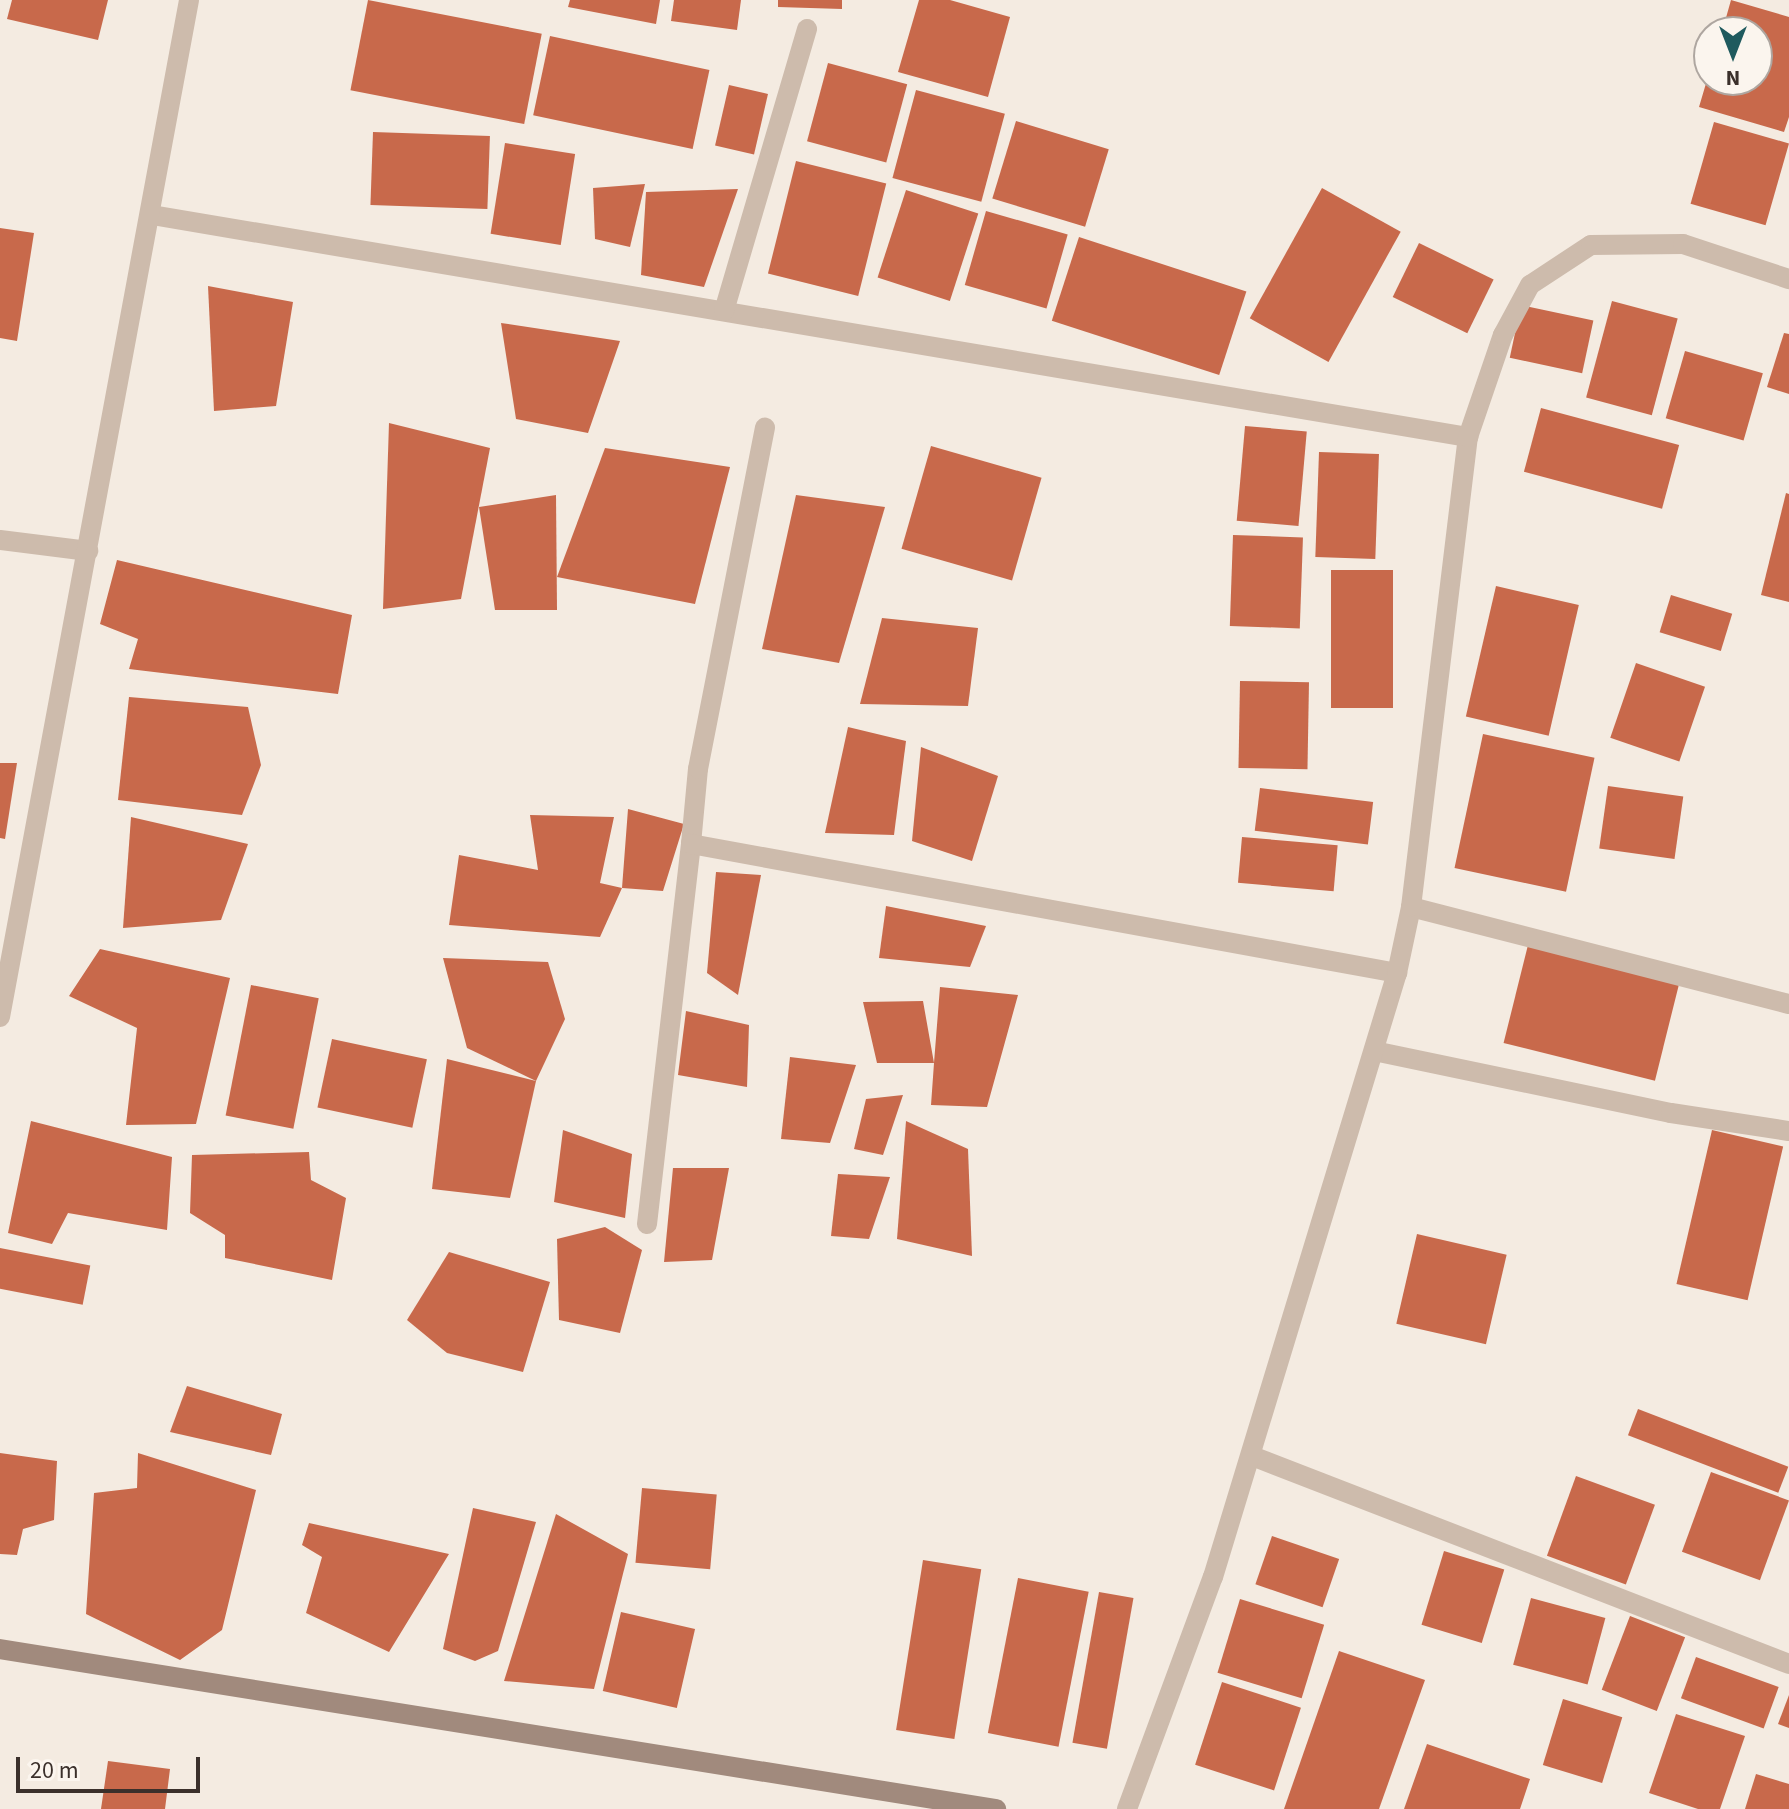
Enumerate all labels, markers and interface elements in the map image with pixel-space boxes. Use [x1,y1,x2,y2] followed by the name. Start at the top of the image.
[1693,16,1773,96] north arrow
[1726,62,1740,94] text: N
[20,1741,204,1791] scale bar
[30,1753,79,1788] text: 20 m

